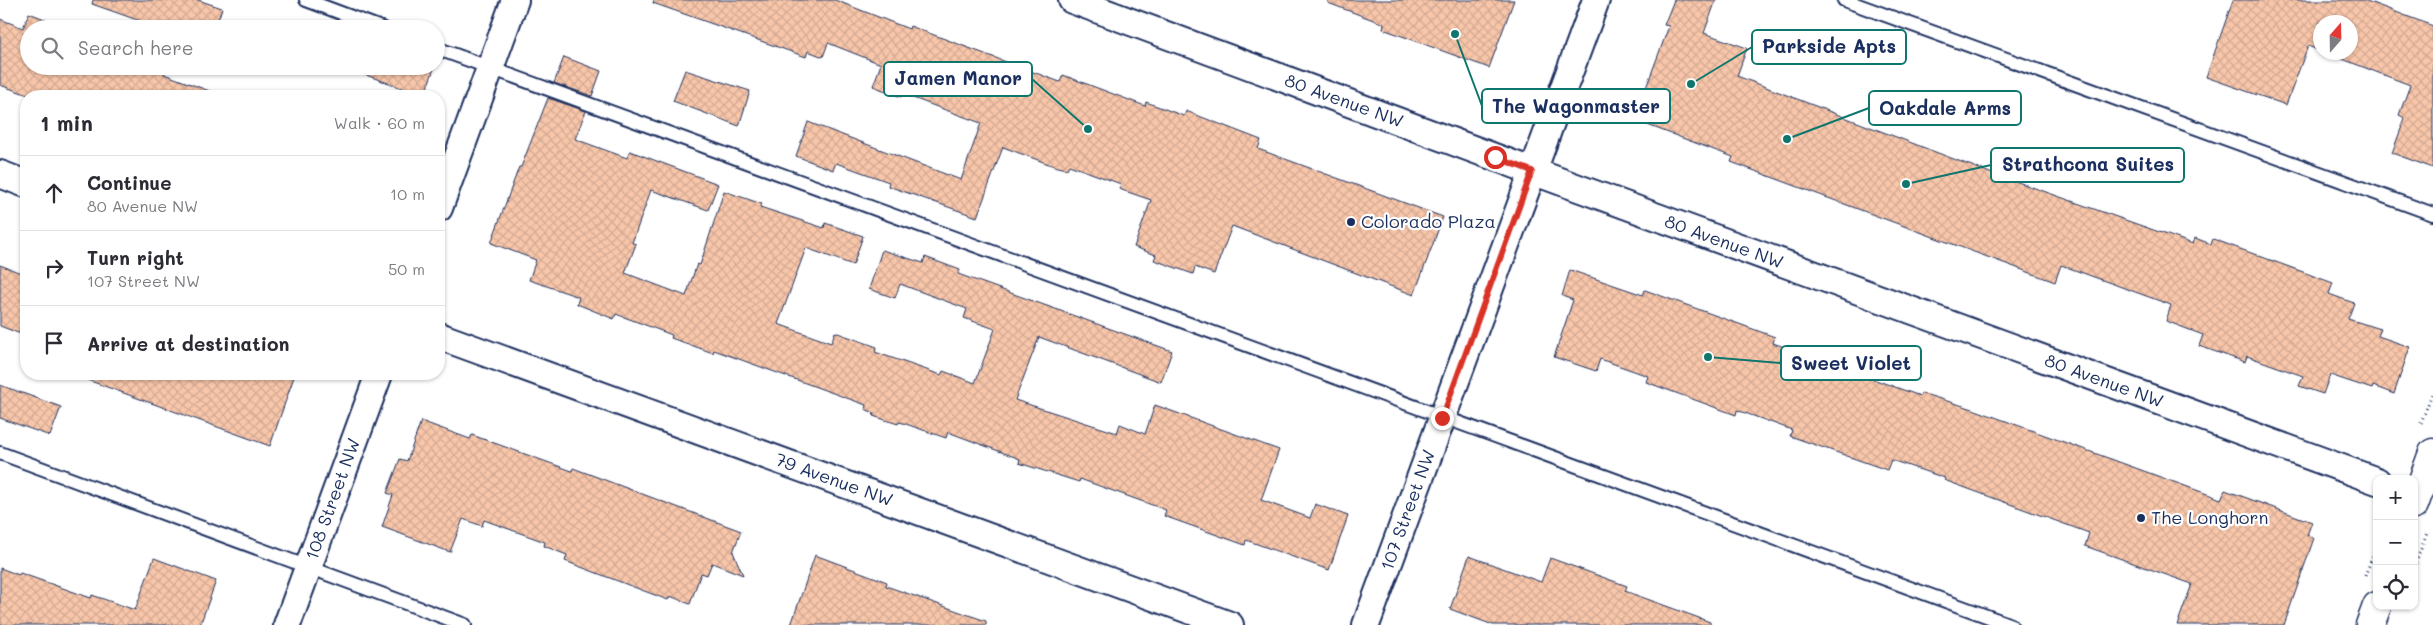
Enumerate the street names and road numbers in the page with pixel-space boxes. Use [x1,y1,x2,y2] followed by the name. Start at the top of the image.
[1282,67,1407,133] street label: 80 Avenue NW
[1662,208,1787,274] street label: 80 Avenue NW
[2042,347,2167,413] street label: 80 Avenue NW
[299,434,365,563] street label: 108 Street NW
[1374,446,1440,573] street label: 107 Street NW
[772,447,896,511] street label: 79 Avenue NW

